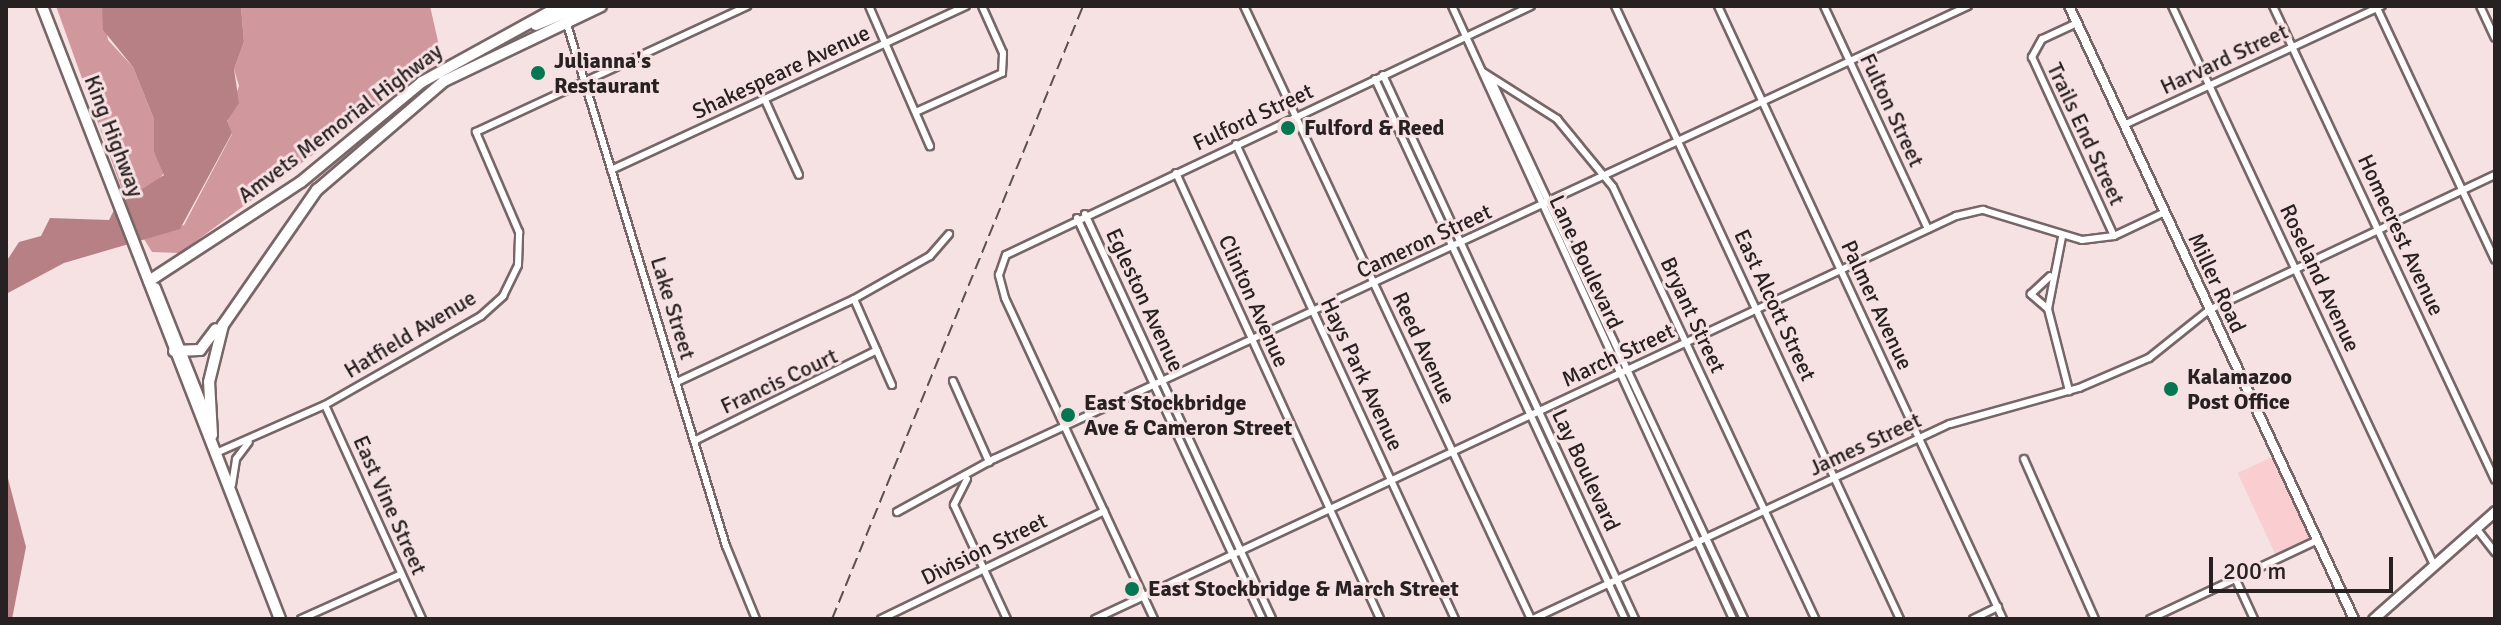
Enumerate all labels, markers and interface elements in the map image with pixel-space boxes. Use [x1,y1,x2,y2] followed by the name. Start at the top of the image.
[2156,18,2292,100] street label: Harvard Street
[688,19,874,125] street label: Shakespeare Avenue
[233,37,447,209] street label: Amvets Memorial Highway
[554,47,660,98] place label: Julianna's Restaurant
[1854,49,1930,171] street label: Fulton Street
[2041,59,2131,209] street label: Trails End Street
[529,64,547,82] marker: Julianna's Restaurant
[79,71,149,201] street label: King Highway
[1189,78,1317,156] street label: Fulford Street
[1304,115,1444,141] place label: Fulford & Reed
[1279,119,1297,137] marker: Fulford & Reed
[2352,150,2450,320] street label: Homecrest Avenue
[1543,191,1629,333] street label: Lane Boulevard
[1352,198,1496,284] street label: Cameron Street
[2274,200,2366,356] street label: Roseland Avenue
[1100,224,1190,376] street label: Egleston Avenue
[1728,225,1822,385] street label: East Alcott Street
[2182,229,2252,337] street label: Miller Road
[1213,231,1295,371] street label: Clinton Avenue
[1835,236,1919,374] street label: Palmer Avenue
[645,253,701,363] street label: Lake Street
[1655,253,1731,377] street label: Bryant Street
[339,284,481,384] street label: Hatfield Avenue
[1387,288,1461,408] street label: Reed Avenue
[1315,293,1409,455] street label: Hays Park Avenue
[1558,317,1678,393] street label: March Street
[716,342,842,420] street label: Francis Court
[2187,363,2292,414] place label: Kalamazoo Post Office
[2162,380,2180,398] marker: Kalamazoo Post Office
[1084,389,1292,440] place label: East Stockbridge Ave & Cameron Street
[1546,405,1626,535] street label: Lay Boulevard
[1059,406,1077,424] marker: East Stockbridge Ave & Cameron Street
[1805,407,1925,481] street label: James Street
[348,431,432,579] street label: East Vine Street
[917,507,1051,591] street label: Division Street
[2213,541,2397,591] scale bar
[2223,556,2286,586] text: 200 m
[1148,576,1459,602] place label: East Stockbridge & March Street
[1123,580,1141,598] marker: East Stockbridge & March Street

